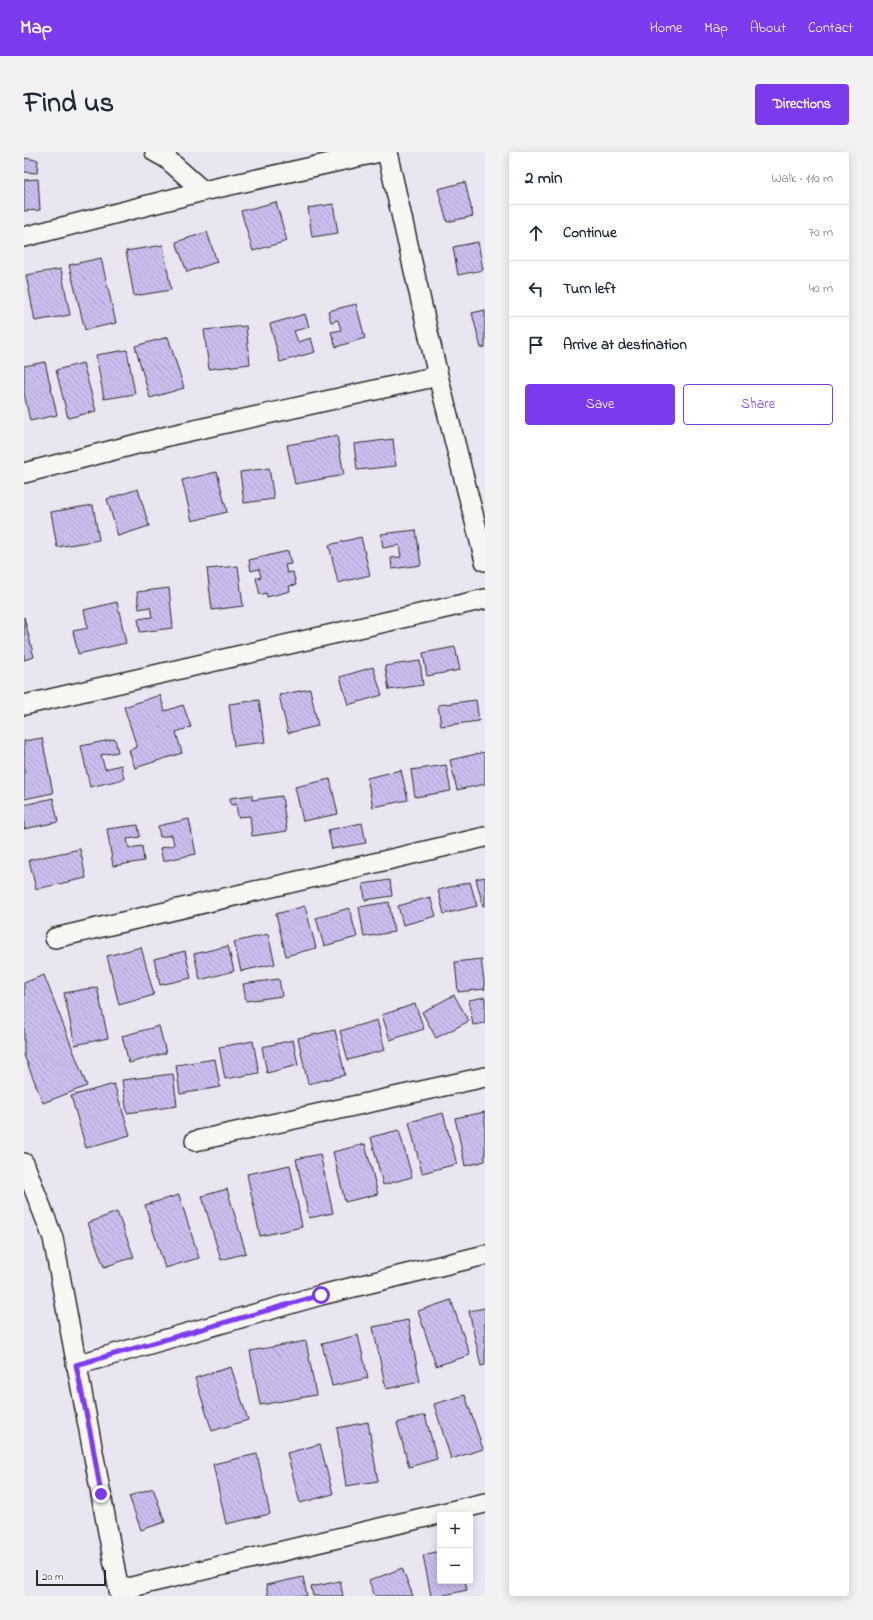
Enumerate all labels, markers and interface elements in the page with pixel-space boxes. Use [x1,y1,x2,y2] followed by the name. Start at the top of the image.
[20,15,52,42] text: Map
[650,18,682,39] text: Home
[704,18,728,39] text: Map
[750,18,786,39] text: About
[808,18,853,39] text: Contact
[24,84,114,125] text: Find us
[755,84,849,125] button: Directions
[525,166,562,191] text: 2 min
[772,169,833,188] text: Walk · 110 m
[525,222,547,244] icon: ahead
[563,222,617,244] text: Continue
[809,223,833,242] text: 70 m
[525,278,547,300] icon: left
[563,278,616,300] text: Turn left
[809,279,833,298] text: 40 m
[525,334,547,356] icon: arrive
[563,334,687,356] text: Arrive at destination
[525,384,675,425] button: Save
[683,384,833,425] button: Share
[312,1286,330,1304] route start
[92,1485,110,1503] route end
[437,1512,473,1584] map controls
[437,1512,473,1548] button: +
[437,1548,473,1584] button: −
[36,1568,106,1587] scale bar
[42,1569,64,1585] text: 20 m

